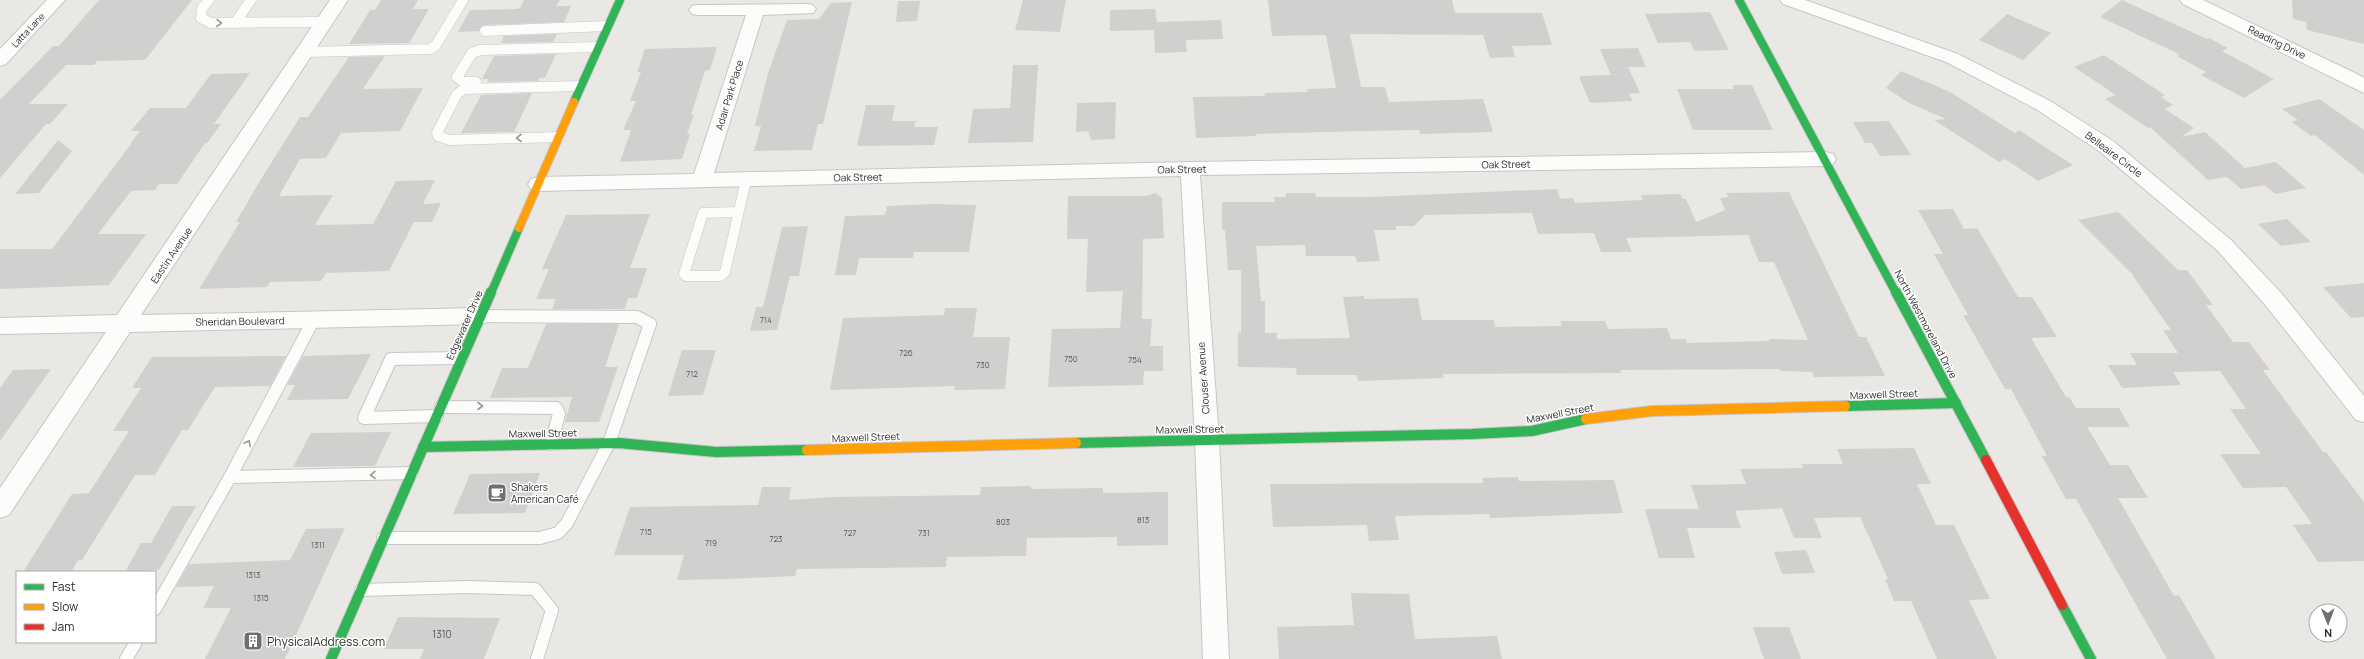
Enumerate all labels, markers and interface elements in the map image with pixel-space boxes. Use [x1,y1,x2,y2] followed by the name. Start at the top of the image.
[8,10,48,50] street label: Latta Lane
[216,19,222,27] one-way arrow
[2246,22,2309,62] street label: Reading Drive
[712,58,746,132] street label: Adair Park Place
[2083,128,2146,180] street label: Belleaire Circle
[516,134,522,142] one-way arrow
[1481,157,1531,171] street label: Oak Street
[1157,162,1207,176] street label: Oak Street
[833,170,883,184] street label: Oak Street
[147,224,195,286] street label: Eastin Avenue
[1891,267,1961,381] street label: North Westmoreland Drive
[442,288,486,362] street label: Edgewater Drive
[195,313,285,329] street label: Sheridan Boulevard
[760,314,772,325] house number: 714
[1193,341,1213,415] street label: Clouser Avenue
[899,347,913,358] house number: 726
[1064,353,1078,364] house number: 750
[1128,354,1142,365] house number: 754
[976,359,990,370] house number: 730
[686,368,698,379] house number: 712
[1850,386,1918,402] street label: Maxwell Street
[1525,400,1595,426] street label: Maxwell Street
[477,402,483,410] one-way arrow
[1156,421,1224,437] street label: Maxwell Street
[509,425,577,441] street label: Maxwell Street
[832,429,900,445] street label: Maxwell Street
[243,439,251,447] one-way arrow
[370,470,376,479] one-way arrow
[511,480,579,506] place label: Shakers American Café
[486,482,508,504] cafe icon: Shakers American Café
[1137,514,1149,525] house number: 813
[996,516,1010,527] house number: 803
[640,526,652,537] house number: 715
[844,527,856,538] house number: 727
[918,527,930,538] house number: 731
[770,533,783,544] house number: 723
[705,537,717,548] house number: 719
[311,539,325,550] house number: 1311
[245,569,261,580] house number: 1313
[16,571,156,643] legend
[52,578,76,595] text: Fast
[253,592,269,603] house number: 1315
[52,598,78,615] text: Slow
[2308,603,2348,643] north arrow
[52,618,74,635] text: Jam
[2324,626,2332,641] text: N
[432,627,452,641] house number: 1310
[242,630,264,652] building icon: PhysicalAddress.com
[267,633,385,650] place label: PhysicalAddress.com

